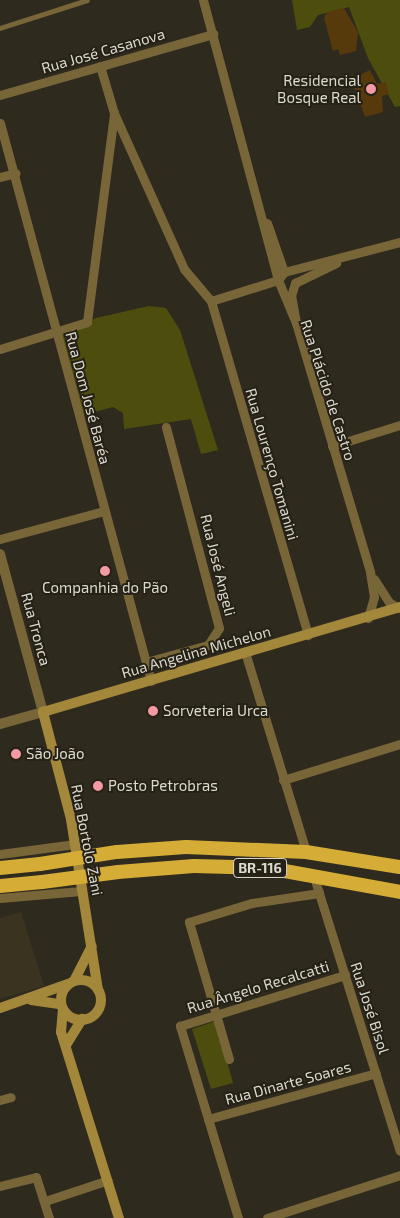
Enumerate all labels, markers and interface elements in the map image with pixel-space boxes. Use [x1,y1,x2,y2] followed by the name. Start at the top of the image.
[39,25,167,77] street label: Rua José Casanova
[277,71,361,106] place label: Residencial Bosque Real
[365,83,377,95] marker: Residencial Bosque Real
[297,317,359,463] street label: Rua Plácido de Castro
[62,330,114,466] street label: Rua Dom José Baréa
[242,386,302,542] street label: Rua Lourenço Tomanini
[197,512,239,618] street label: Rua José Angeli
[99,565,111,577] marker: Companhia do Pão
[42,579,168,597] place label: Companhia do Pão
[18,590,54,668] street label: Rua Tronca
[119,622,273,682] street label: Rua Angelina Michelon
[163,702,268,720] place label: Sorveteria Urca
[147,705,159,717] marker: Sorveteria Urca
[26,745,85,763] place label: São João
[10,748,22,760] marker: São João
[108,777,218,795] place label: Posto Petrobras
[92,780,104,792] marker: Posto Petrobras
[67,783,107,897] street label: Rua Bortolo Zani
[232,856,288,880] road number: BR-116
[185,957,331,1017] street label: Rua Ângelo Recalcatti
[347,960,393,1056] street label: Rua José Bisol
[223,1058,353,1108] street label: Rua Dinarte Soares

